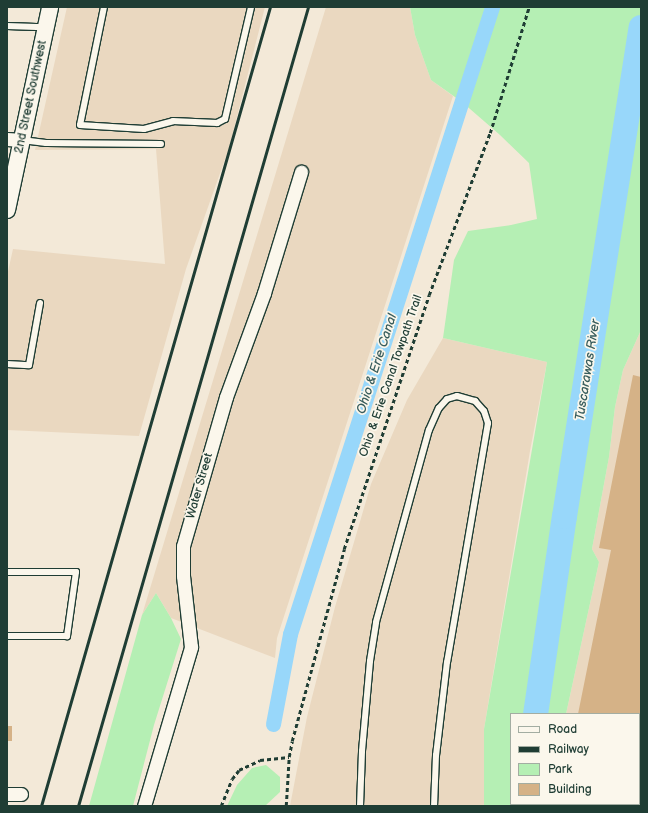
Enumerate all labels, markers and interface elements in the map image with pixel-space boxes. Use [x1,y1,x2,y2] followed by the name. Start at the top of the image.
[12,39,50,155] street label: 2nd Street Southwest
[356,293,426,459] street label: Ohio & Erie Canal Towpath Trail
[353,312,401,416] water label: Ohio & Erie Canal
[572,318,604,422] water label: Tuscarawas River
[184,451,216,521] street label: Water Street
[510,713,640,805] legend
[548,722,577,737] text: Road
[548,742,589,757] text: Railway
[548,762,572,777] text: Park
[548,782,592,797] text: Building

